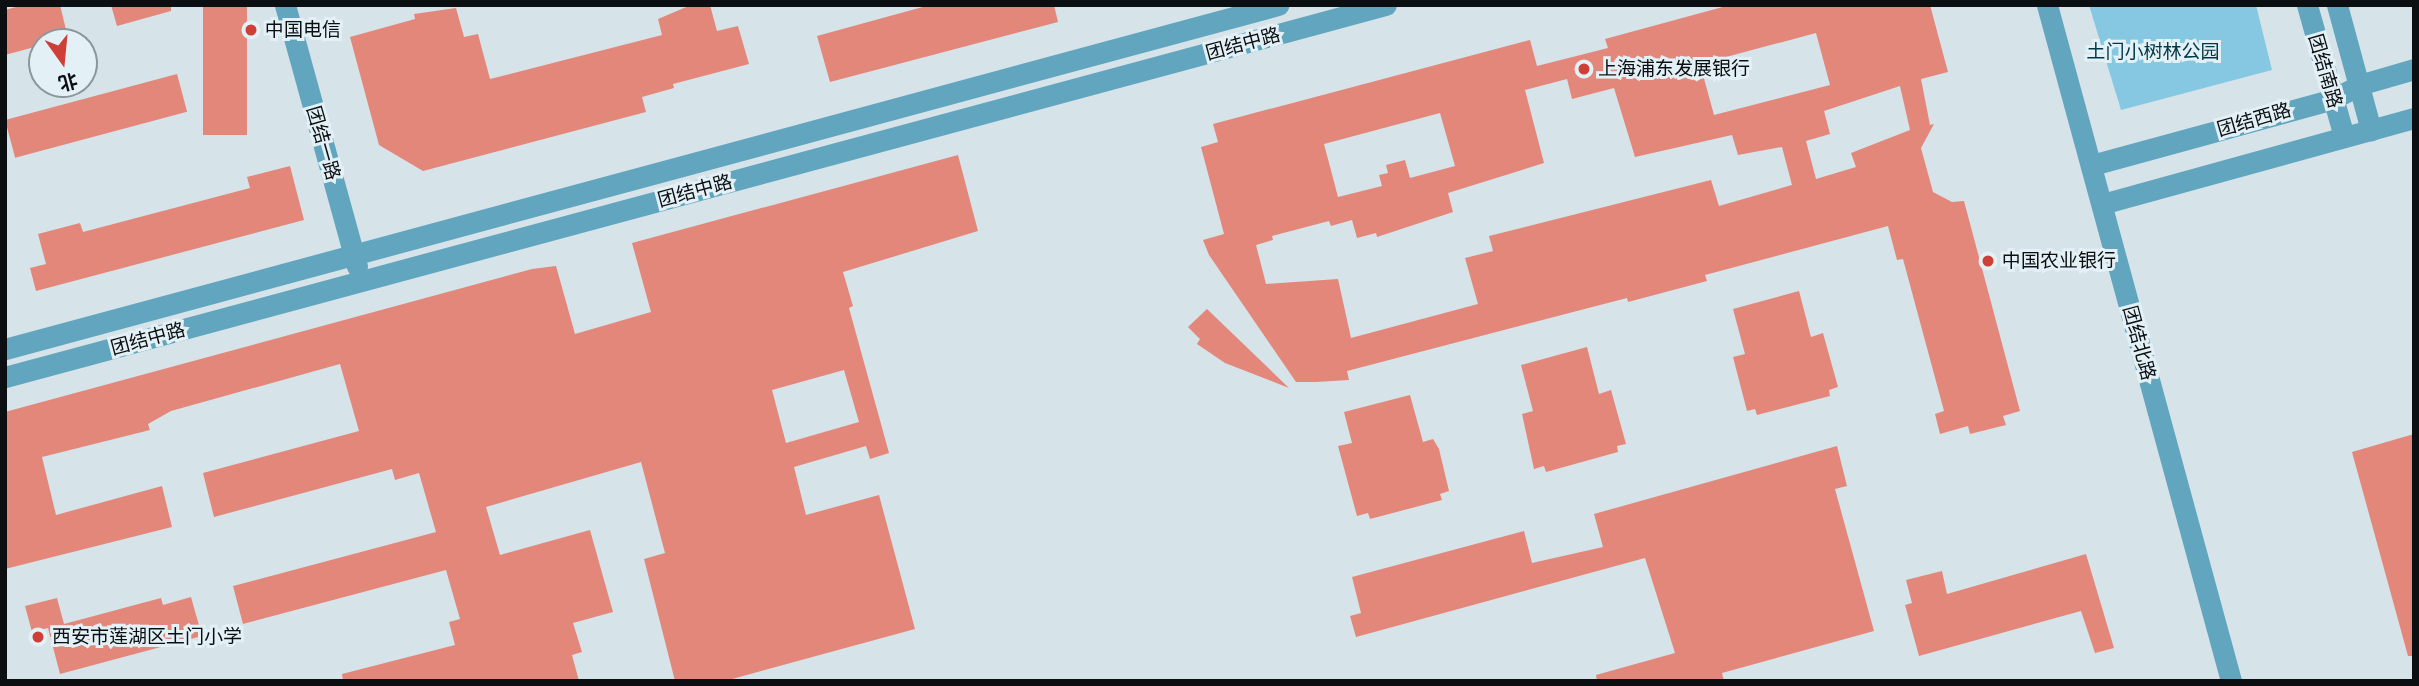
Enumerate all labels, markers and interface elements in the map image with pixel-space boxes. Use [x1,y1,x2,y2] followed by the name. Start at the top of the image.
[265,19,341,41] place label: 中国电信
[243,22,259,38] marker: 中国电信
[1203,23,1283,65] street label: 团结中路
[28,28,98,98] north arrow
[2304,31,2346,111] street label: 团结南路
[2087,41,2219,63] park label: 土门小树林公园
[1598,58,1750,80] place label: 上海浦东发展银行
[1576,61,1592,77] marker: 上海浦东发展银行
[56,68,80,95] text: 北
[2214,99,2294,141] street label: 团结西路
[302,103,344,183] street label: 团结一路
[655,170,735,212] street label: 团结中路
[2002,250,2116,272] place label: 中国农业银行
[1980,253,1996,269] marker: 中国农业银行
[2118,303,2160,383] street label: 团结北路
[108,318,188,360] street label: 团结中路
[52,626,242,648] place label: 西安市莲湖区土门小学
[30,629,46,645] marker: 西安市莲湖区土门小学

